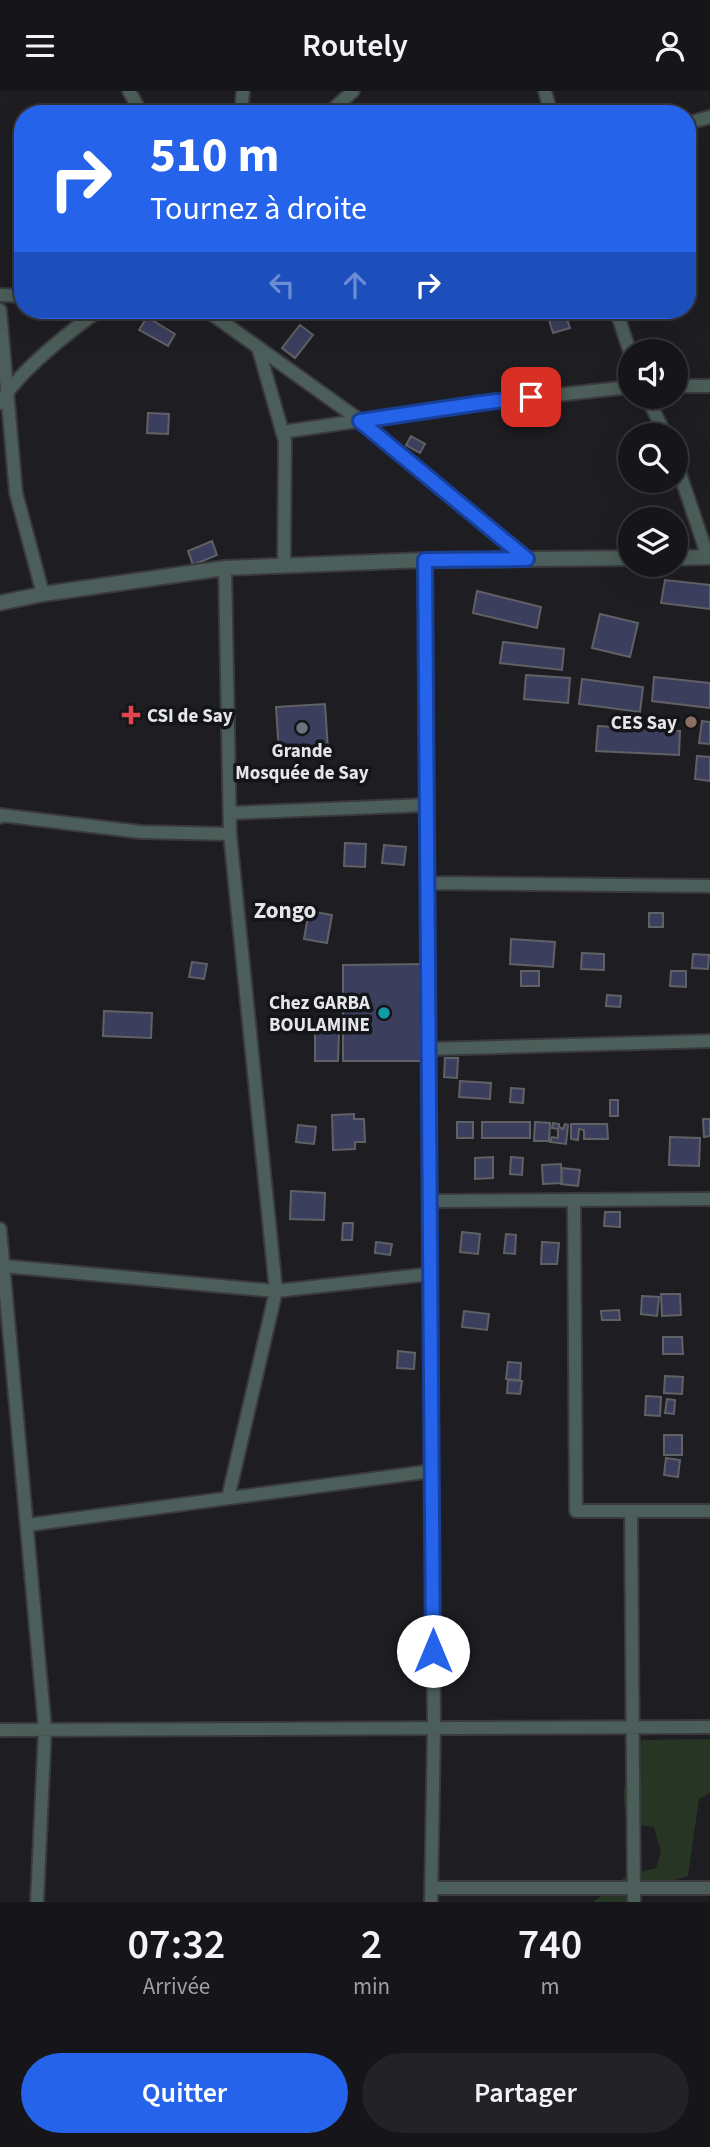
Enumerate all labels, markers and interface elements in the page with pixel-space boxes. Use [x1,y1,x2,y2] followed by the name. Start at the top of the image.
[302,23,408,69] text: Routely
[21,27,59,65] icon: menu
[651,27,689,65] icon: person
[150,121,279,191] text: 510 m
[35,133,126,224] icon: right
[150,186,367,232] text: Tournez à droite
[263,266,301,304] icon: left
[336,266,374,304] icon: ahead
[409,266,447,304] icon: right
[618,339,688,577] map controls
[618,339,688,409] button: sound
[501,367,561,427] pin
[512,378,550,416] icon: arrive
[618,423,688,493] button: search
[618,507,688,577] button: layers
[147,703,233,730] place label: CSI de Say
[121,705,141,725] marker: CSI de Say
[611,710,677,737] place label: CES Say
[683,714,699,730] marker: CES Say
[294,720,310,736] marker: Grande Mosquée de Say
[235,738,369,787] place label: Grande Mosquée de Say
[254,894,316,927] district label: Zongo
[269,990,370,1039] place label: Chez GARBA BOULAMINE
[376,1005,392,1021] marker: Chez GARBA BOULAMINE
[396,1614,470,1688] position arrow
[128,1915,225,1975] text: 07:32
[361,1915,382,1975] text: 2
[518,1915,582,1975] text: 740
[143,1970,210,2003] text: Arrivée
[353,1970,390,2003] text: min
[541,1970,560,2003] text: m
[21,2053,348,2133] button: Quitter
[362,2053,689,2133] button: Partager

